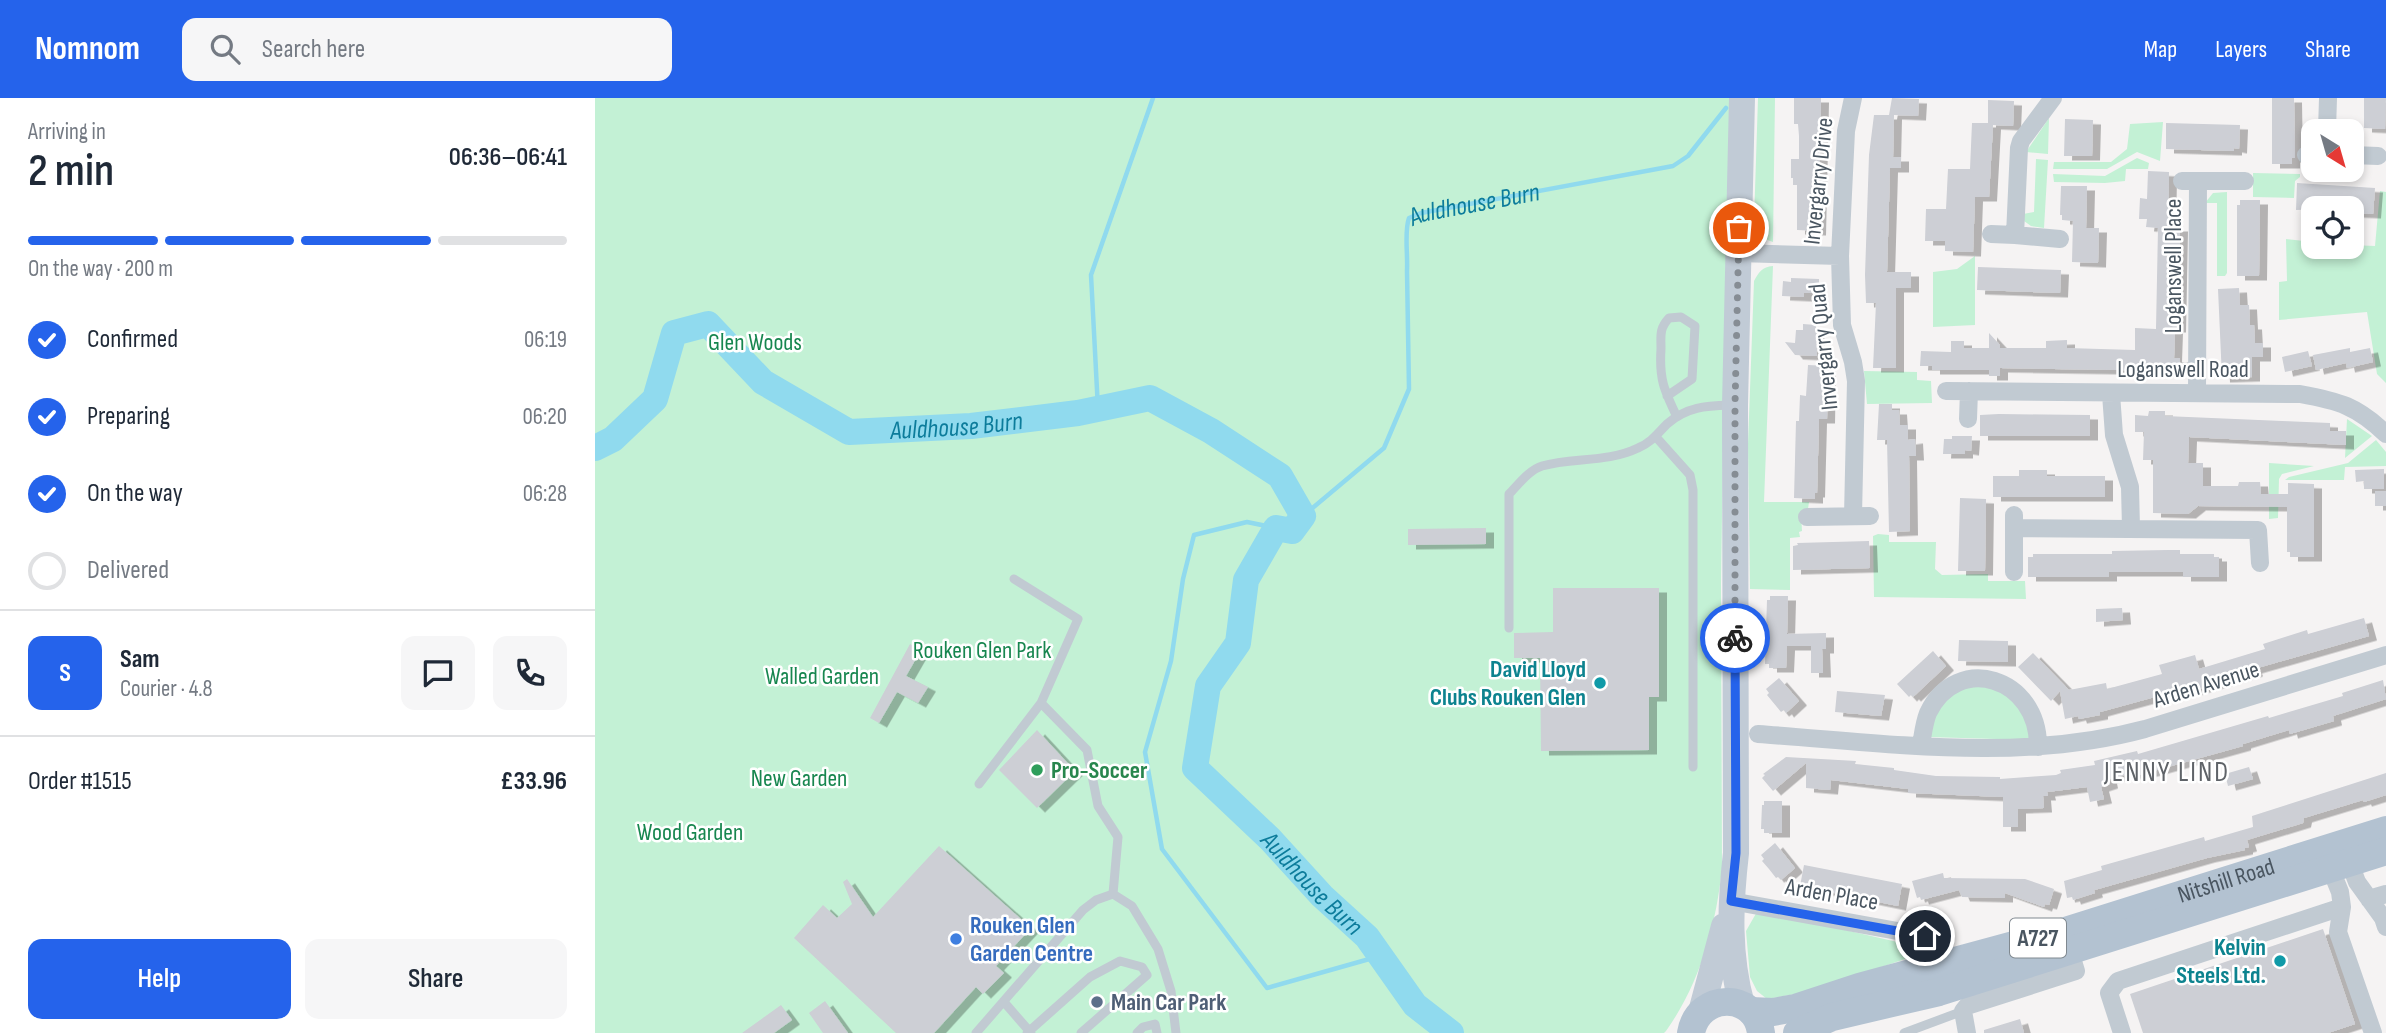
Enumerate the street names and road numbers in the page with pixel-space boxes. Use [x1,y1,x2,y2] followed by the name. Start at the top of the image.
[1797,116,1840,246] street label: Invergarry Drive
[2159,199,2188,333] street label: Loganswell Place
[1802,282,1845,411] street label: Invergarry Quad
[2117,355,2249,384] street label: Loganswell Road
[2149,655,2263,715] street label: Arden Avenue
[2174,852,2278,910] street label: Nitshill Road
[1782,872,1881,917] street label: Arden Place
[2010,918,2066,958] road number: A727

